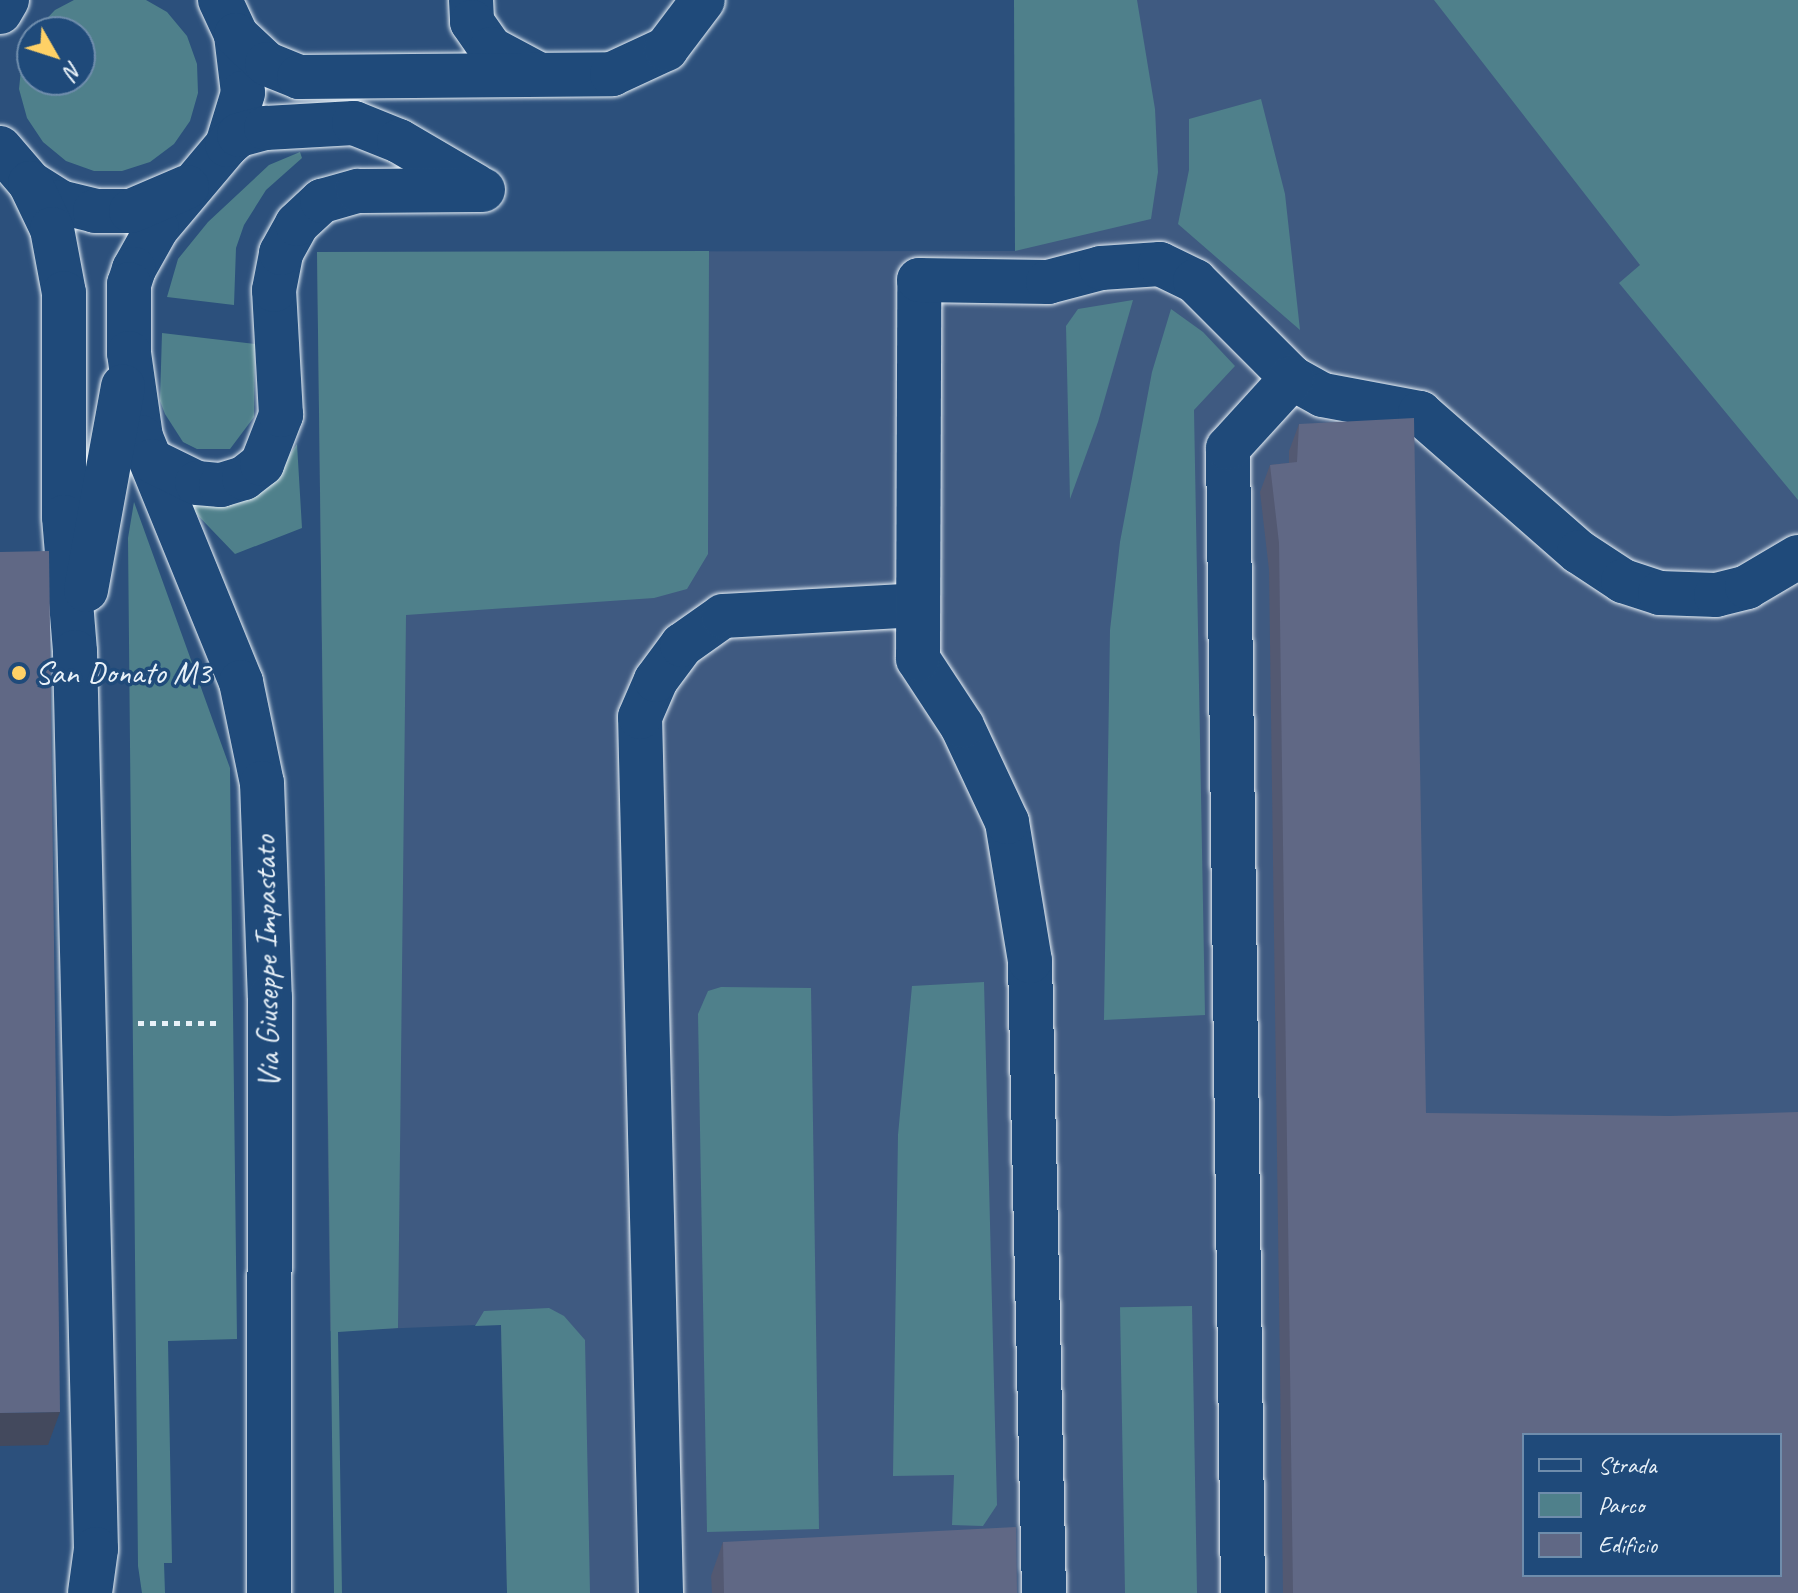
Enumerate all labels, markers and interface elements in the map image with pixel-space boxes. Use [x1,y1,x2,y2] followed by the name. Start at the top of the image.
[16,16,96,96] north arrow
[58,56,88,84] text: N
[35,654,211,692] place label: San Donato M3
[10,664,28,682] marker: San Donato M3
[246,835,288,1089] street label: Via Giuseppe Impastato
[1522,1433,1782,1577] legend
[1598,1450,1656,1480] text: Strada
[1598,1490,1644,1520] text: Parco
[1598,1530,1657,1560] text: Edificio

